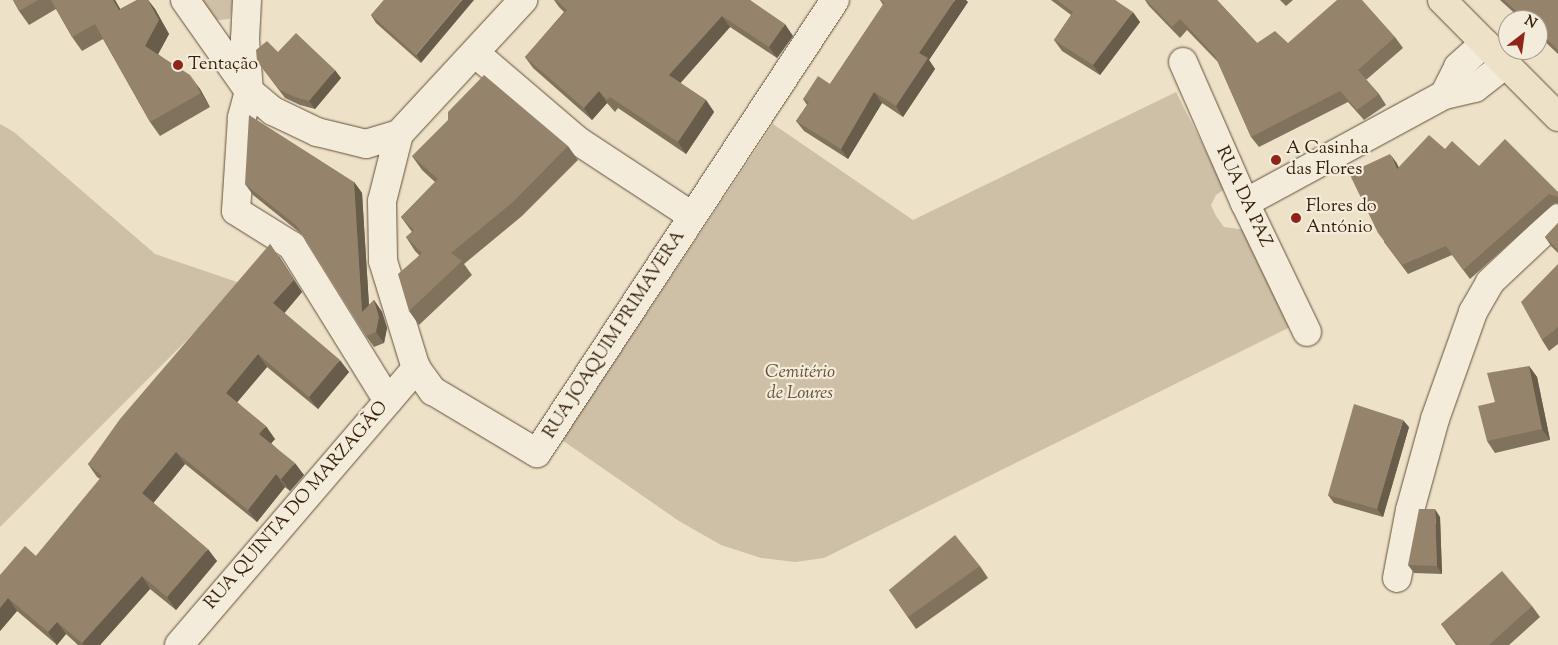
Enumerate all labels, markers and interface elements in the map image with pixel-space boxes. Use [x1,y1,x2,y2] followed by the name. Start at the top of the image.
[1498,10,1548,60] north arrow
[1520,11,1540,34] text: N
[188,54,258,76] place label: Tentação
[172,59,184,71] marker: Tentação
[1286,139,1369,182] place label: A Casinha das Flores
[1210,143,1276,251] street label: RUA DA PAZ
[1270,154,1282,166] marker: A Casinha das Flores
[1306,197,1377,240] place label: Flores do António
[1290,212,1302,224] marker: Flores do António
[540,227,690,443] street label: RUA JOAQUIM PRIMAVERA
[765,363,835,406] park label: Cemitério de Loures
[201,398,393,614] street label: RUA QUINTA DO MARZAGÃO

